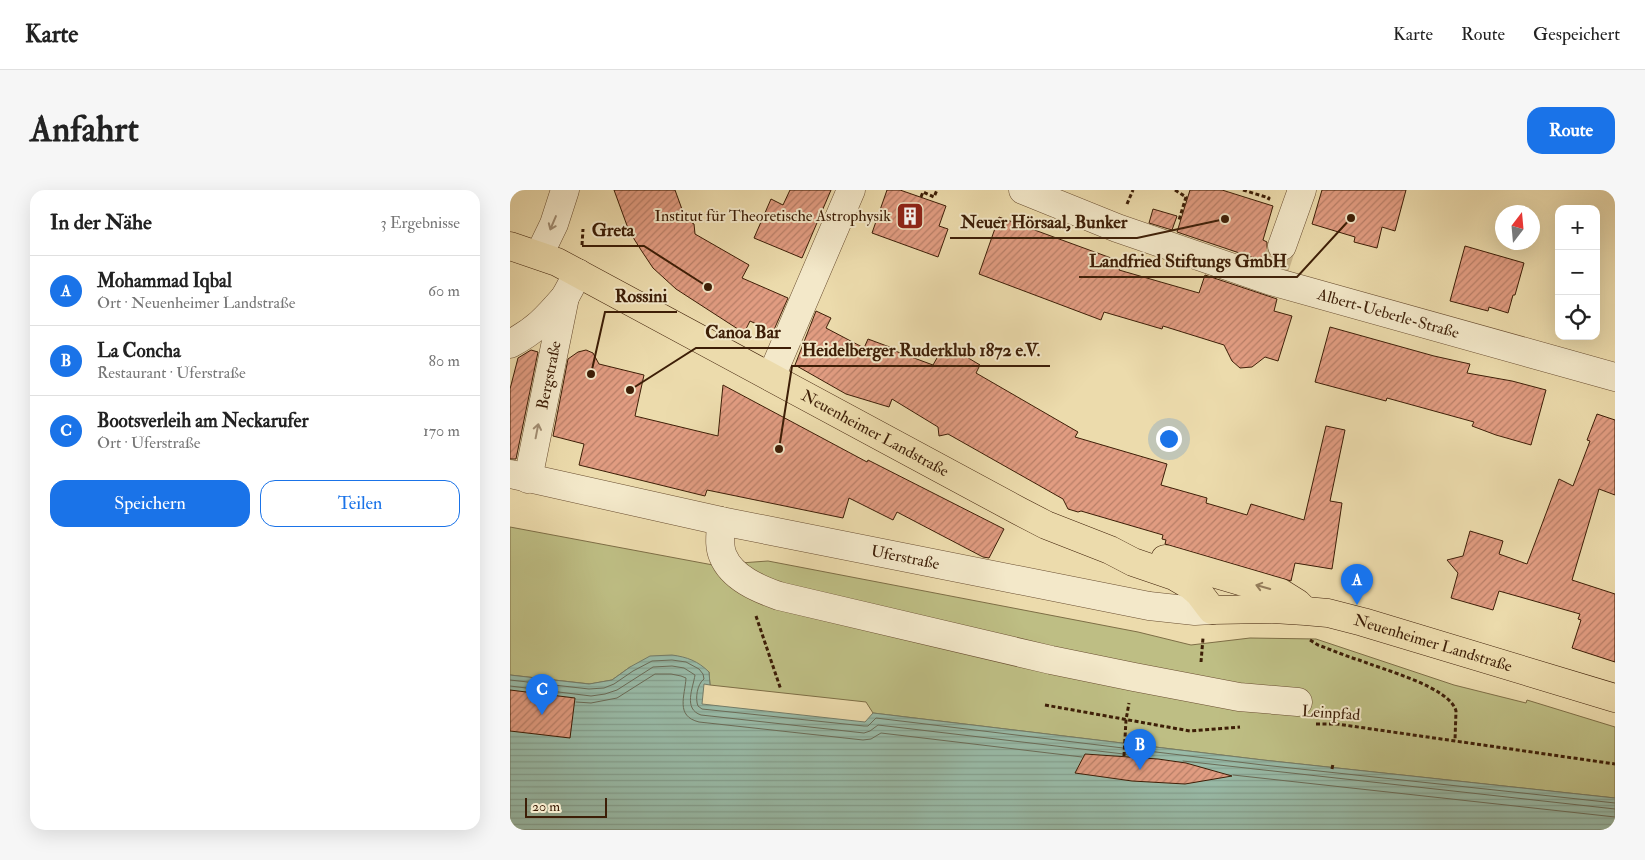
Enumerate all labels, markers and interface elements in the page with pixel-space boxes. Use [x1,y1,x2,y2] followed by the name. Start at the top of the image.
[25,19,78,50] text: Karte
[1393,23,1433,46] text: Karte
[1461,23,1505,46] text: Route
[1533,23,1620,46] text: Gespeichert
[1527,107,1615,154] button: Route
[30,108,139,152] text: Anfahrt
[895,201,925,231] building icon: Institut für Theoretische Astrophysik
[950,205,1137,238] callout: Neuer Hörsaal, Bunker
[1495,205,1540,250] north arrow
[1555,205,1600,340] map controls
[1555,205,1600,250] button: +
[655,206,891,227] place label: Institut für Theoretische Astrophysik
[50,209,152,236] text: In der Nähe
[959,211,1128,234] text: Neuer Hörsaal, Bunker
[380,213,460,233] text: 3 Ergebnisse
[582,213,644,246] callout: Greta
[548,215,558,230] one-way arrow
[592,219,635,242] text: Greta
[1079,244,1297,277] callout: Landfried Stiftungs GmbH
[1089,250,1287,273] text: Landfried Stiftungs GmbH
[1555,250,1600,295] button: −
[97,269,232,293] text: Mohammad Iqbal
[605,279,677,312] callout: Rossini
[61,281,71,301] text: A
[428,281,460,301] text: 60 m
[1314,284,1462,343] street label: Albert-Ueberle-Straße
[615,285,667,308] text: Rossini
[97,293,295,313] text: Ort · Neuenheimer Landstraße
[1555,295,1600,340] button: locate
[696,315,791,348] callout: Canoa Bar
[705,321,781,344] text: Canoa Bar
[792,333,1050,366] callout: Heidelberger Ruderklub 1872 e.V.
[97,339,181,363] text: La Concha
[532,339,566,411] street label: Bergstraße
[802,339,1041,362] text: Heidelberger Ruderklub 1872 e.V.
[61,351,71,371] text: B
[429,351,460,371] text: 80 m
[97,363,246,383] text: Restaurant · Uferstraße
[798,386,952,481] street label: Neuenheimer Landstraße
[97,409,309,433] text: Bootsverleih am Neckarufer
[60,421,72,441] text: C
[423,421,460,441] text: 170 m
[533,424,542,440] one-way arrow
[1156,426,1182,452] your location
[97,433,200,453] text: Ort · Uferstraße
[50,480,250,527] button: Speichern
[260,480,460,527] button: Teilen
[869,541,942,574] street label: Uferstraße
[1341,564,1373,605] pin: A
[1255,582,1271,592] one-way arrow
[1352,610,1515,677] street label: Neuenheimer Landstraße
[526,674,558,715] pin: C
[1301,701,1361,726] street label: Leinpfad
[1124,729,1156,770] pin: B
[525,795,608,818] scale bar
[532,798,560,815] text: 20 m

